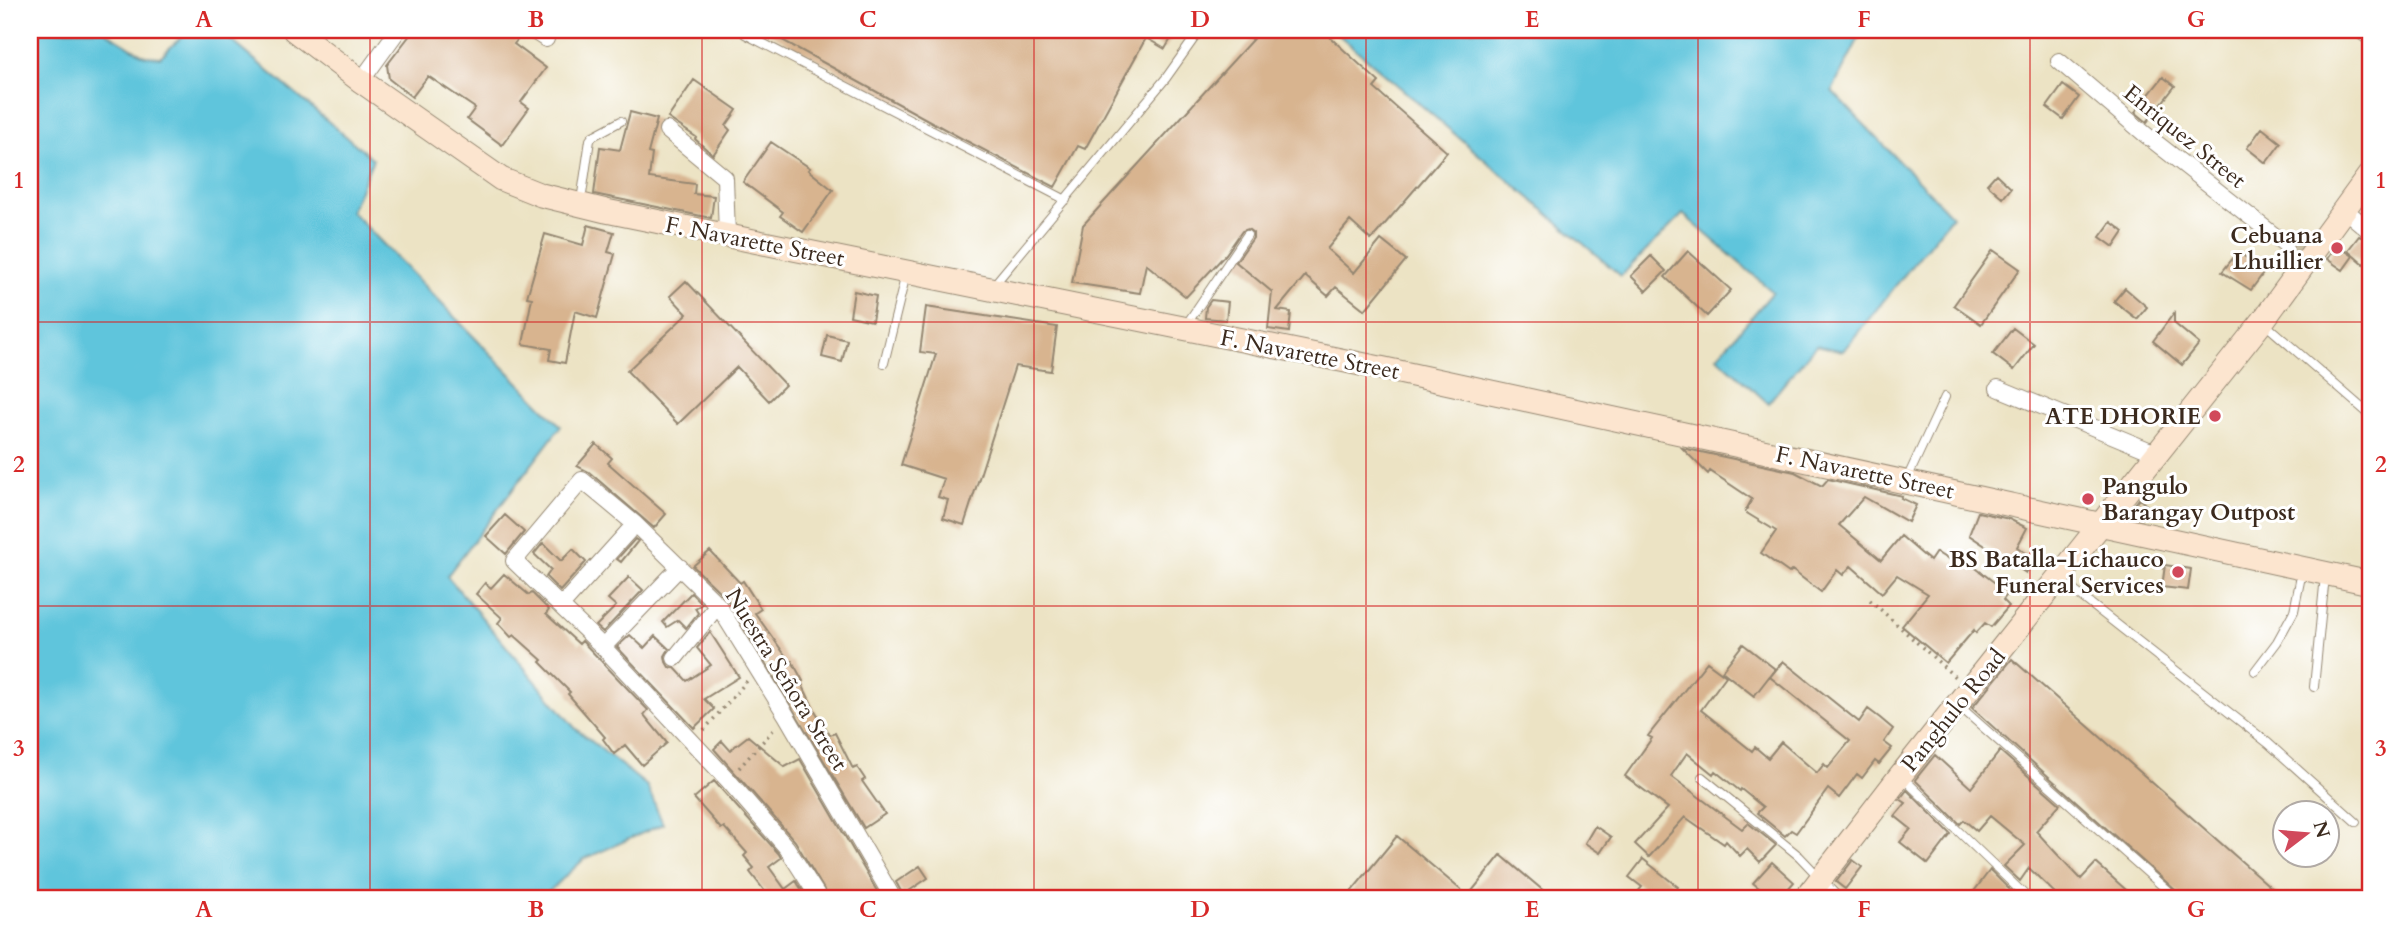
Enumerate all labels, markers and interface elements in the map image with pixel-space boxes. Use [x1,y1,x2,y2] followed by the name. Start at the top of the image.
[195,4,213,35] text: A
[528,4,544,35] text: B
[859,4,877,35] text: C
[1190,4,1210,35] text: D
[1525,4,1539,35] text: E
[1857,4,1871,35] text: F
[2187,4,2206,35] text: G
[2117,77,2252,195] street label: Enriquez Street
[13,165,25,196] text: 1
[2375,165,2387,196] text: 1
[663,209,847,274] street label: F. Navarette Street
[2230,220,2324,277] place label: Cebuana Lhuillier
[2329,240,2345,256] marker: Cebuana Lhuillier
[1218,322,1402,387] street label: F. Navarette Street
[2045,401,2201,432] place label: ATE DHORIE
[2207,408,2223,424] marker: ATE DHORIE
[1773,438,1957,507] street label: F. Navarette Street
[13,449,25,480] text: 2
[2375,449,2387,480] text: 2
[2102,471,2295,528] place label: Pangulo Barangay Outpost
[2080,491,2096,507] marker: Pangulo Barangay Outpost
[1949,544,2164,601] place label: BS Batalla-Lichauco Funeral Services
[2170,564,2186,580] marker: BS Batalla-Lichauco Funeral Services
[718,582,855,776] street label: Nuestra Señora Street
[1894,642,2013,778] street label: Panghulo Road
[13,733,25,764] text: 3
[2375,733,2387,764] text: 3
[2270,799,2340,869] north arrow
[2307,818,2336,842] text: N
[195,894,213,925] text: A
[528,894,544,925] text: B
[859,894,877,925] text: C
[1190,894,1210,925] text: D
[1525,894,1539,925] text: E
[1857,894,1871,925] text: F
[2187,894,2206,925] text: G

